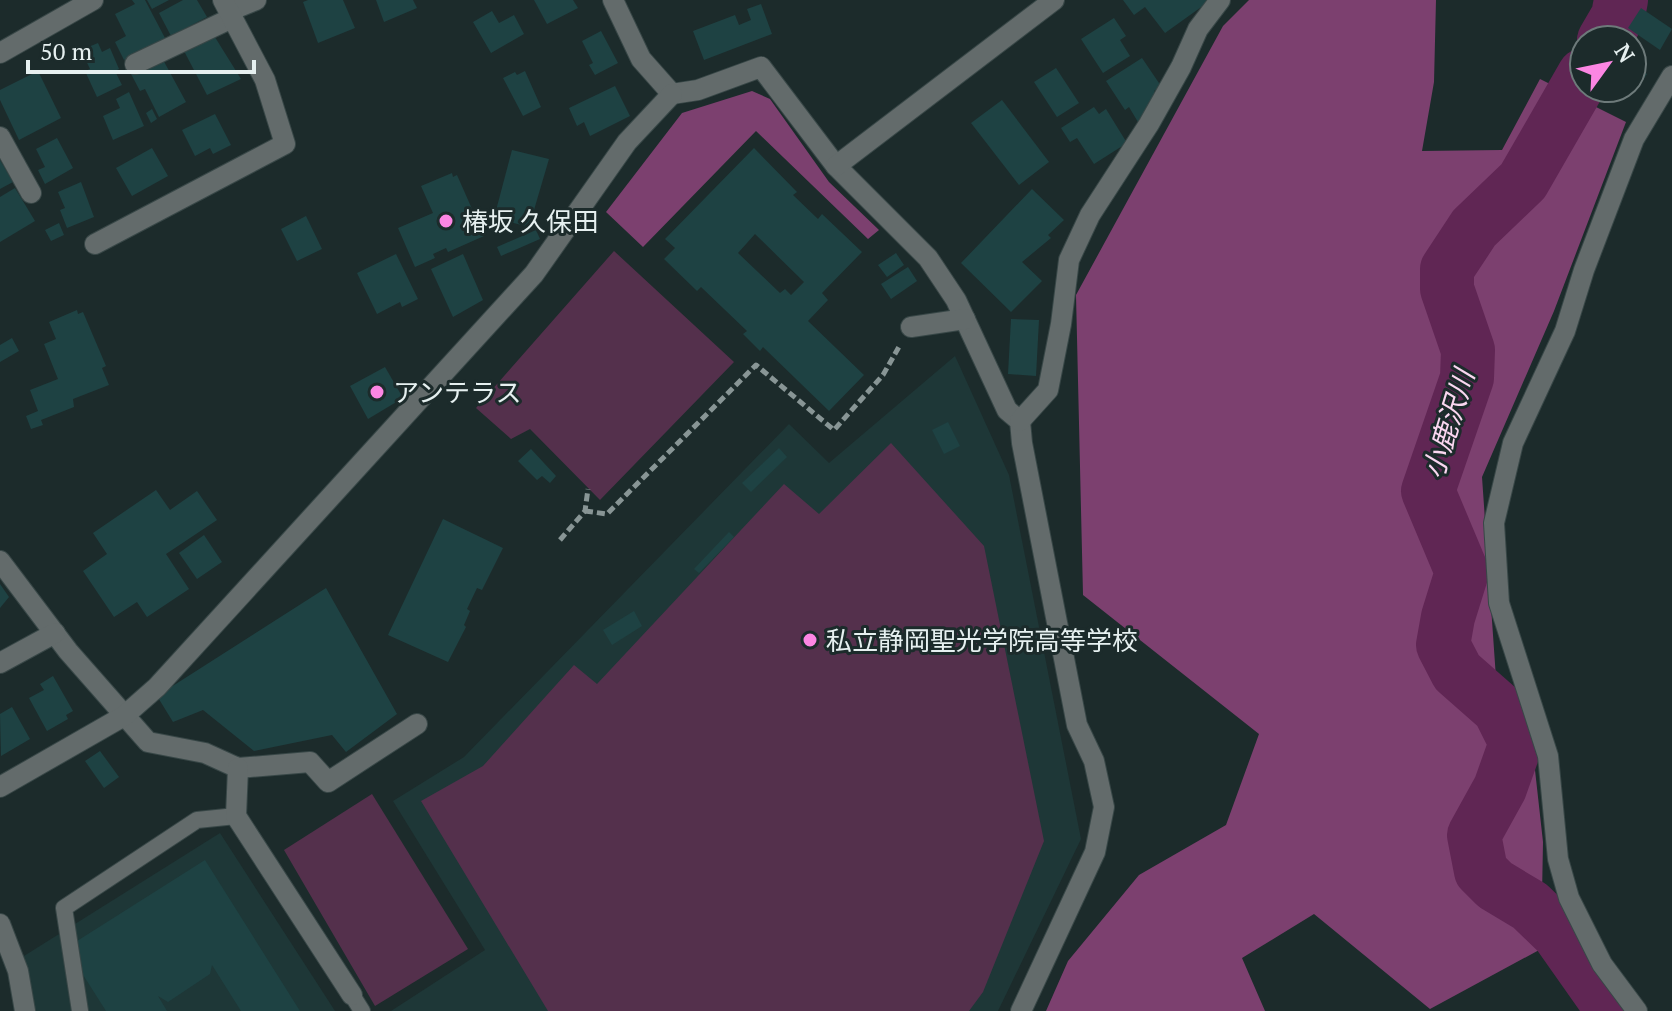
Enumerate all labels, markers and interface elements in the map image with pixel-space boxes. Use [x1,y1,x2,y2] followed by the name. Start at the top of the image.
[28,24,254,74] scale bar
[1568,24,1648,104] north arrow
[40,35,92,67] text: 50 m
[1608,38,1642,68] text: N
[462,204,598,238] place label: 椿坂 久保田
[437,212,455,230] marker: 椿坂 久保田
[1414,362,1483,483] water label: 小鹿沢川
[393,375,521,409] place label: アンテラス
[368,383,386,401] marker: アンテラス
[826,623,1138,657] place label: 私立静岡聖光学院高等学校
[801,631,819,649] marker: 私立静岡聖光学院高等学校

